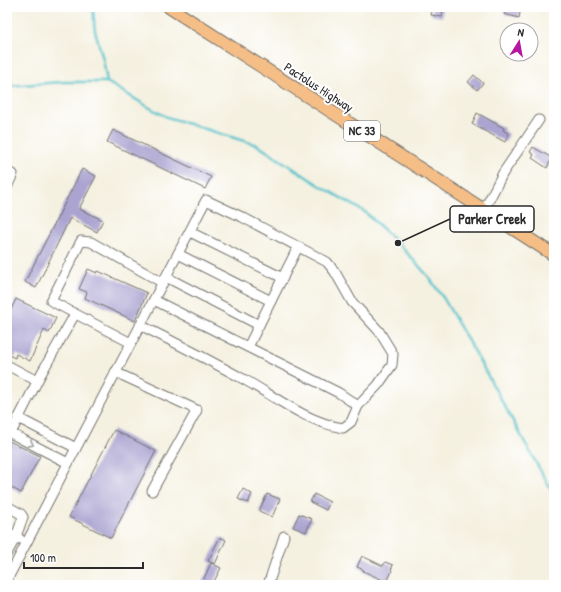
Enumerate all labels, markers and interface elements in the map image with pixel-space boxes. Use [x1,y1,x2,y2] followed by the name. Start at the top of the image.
[499,22,539,62] north arrow
[517,25,525,40] text: N
[281,58,358,116] street label: Pactolus Highway
[344,121,380,141] road number: NC 33
[450,206,534,232] callout: Parker Creek
[458,209,526,228] text: Parker Creek
[27,439,34,447] one-way arrow
[24,544,143,570] scale bar
[30,549,56,566] text: 100 m

